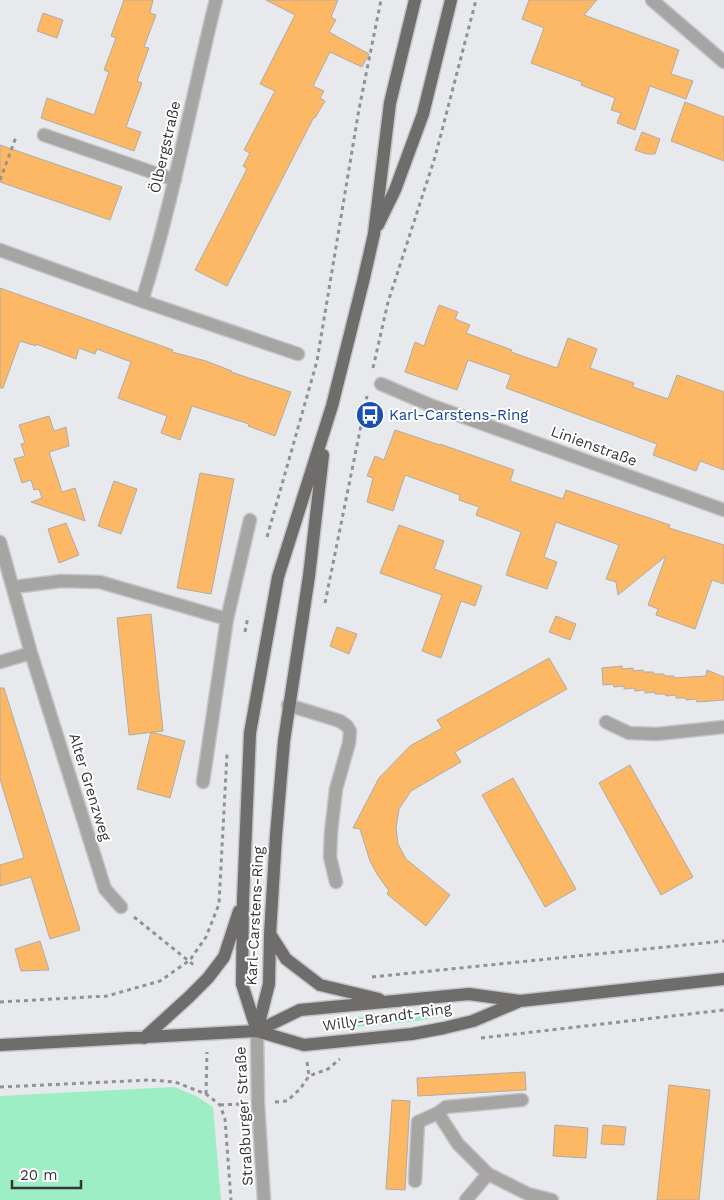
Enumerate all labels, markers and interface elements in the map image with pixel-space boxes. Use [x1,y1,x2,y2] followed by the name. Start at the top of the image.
[146,99,184,195] street label: Ölbergstraße
[355,400,385,430] bus stop icon: Karl-Carstens-Ring
[389,406,528,424] place label: Karl-Carstens-Ring
[548,422,640,470] street label: Linienstraße
[65,731,115,843] street label: Alter Grenzweg
[242,846,268,986] street label: Karl-Carstens-Ring
[321,999,453,1035] street label: Willy-Brandt-Ring
[231,1046,257,1186] street label: Straßburger Straße
[12,1158,81,1190] scale bar
[20,1166,58,1184] text: 20 m

